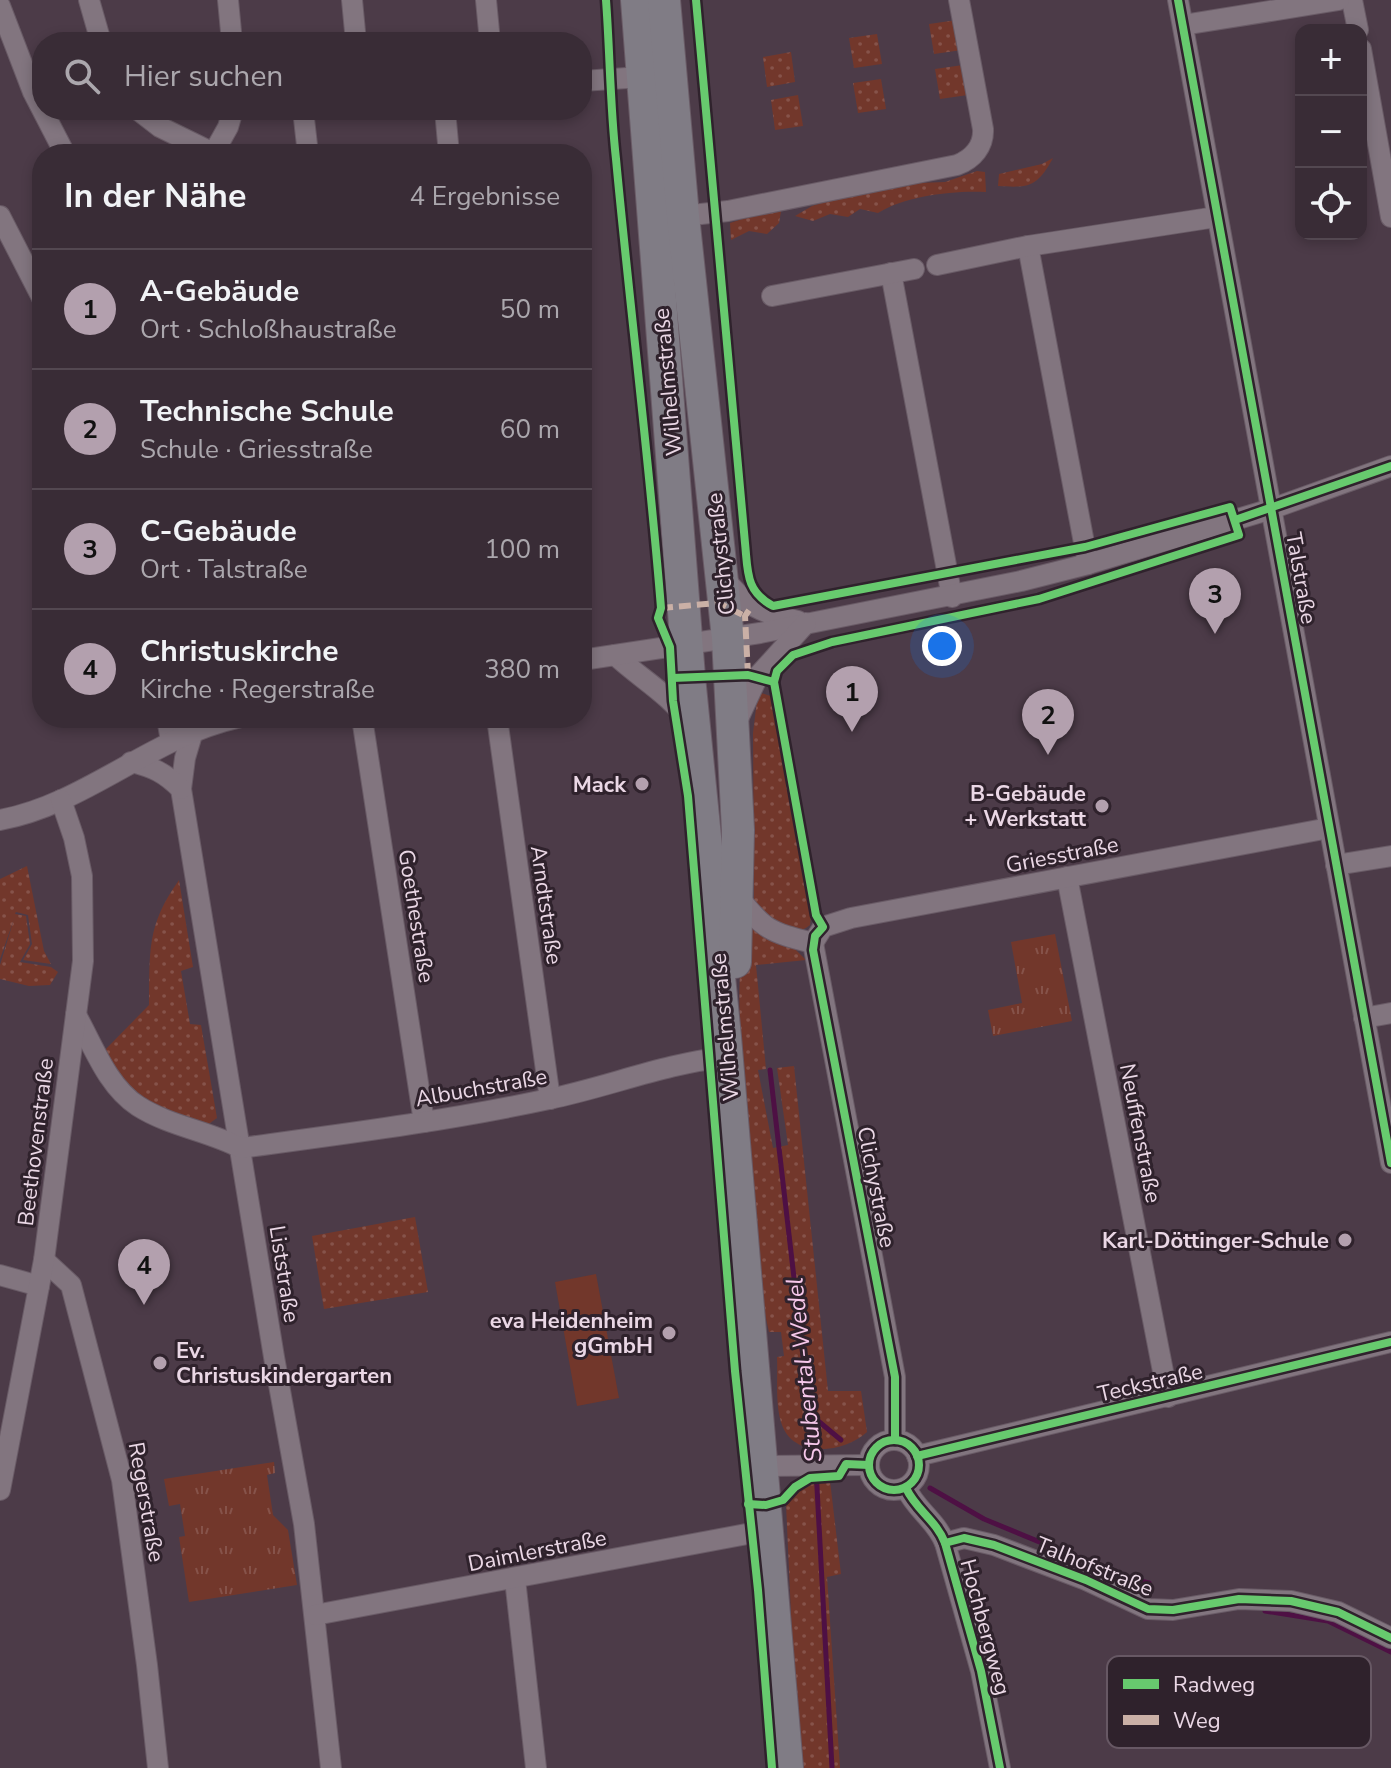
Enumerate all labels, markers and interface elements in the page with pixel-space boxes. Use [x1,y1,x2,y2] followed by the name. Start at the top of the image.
[1295,24,1367,240] map controls
[1295,24,1367,96] button: +
[32,32,592,120] search box
[60,54,104,98] icon: search
[124,56,283,97] text: Hier suchen
[1295,96,1367,168] button: −
[1295,168,1367,240] button: locate
[64,173,246,219] text: In der Nähe
[410,179,560,214] text: 4 Ergebnisse
[140,271,299,312] text: A-Gebäude
[82,292,98,327] text: 1
[500,292,560,327] text: 50 m
[647,307,689,457] street label: Wilhelmstraße
[140,312,397,347] text: Ort · Schloßhaustraße
[140,391,394,432] text: Technische Schule
[82,412,98,447] text: 2
[500,412,560,447] text: 60 m
[140,432,373,467] text: Schule · Griesstraße
[700,491,742,617] street label: Clichystraße
[140,511,297,552] text: C-Gebäude
[1278,530,1324,626] street label: Talstraße
[82,532,98,567] text: 3
[484,532,560,567] text: 100 m
[140,552,308,587] text: Ort · Talstraße
[1189,568,1241,634] pin: 3
[922,626,962,666] your location
[140,631,339,672] text: Christuskirche
[82,652,98,687] text: 4
[484,652,560,687] text: 380 m
[826,666,878,732] pin: 1
[140,672,375,707] text: Kirche · Regerstraße
[1022,689,1074,755] pin: 2
[573,770,627,800] place label: Mack
[633,775,651,793] marker: Mack
[964,779,1087,834] place label: B-Gebäude + Werkstatt
[1093,797,1111,815] marker: B-Gebäude + Werkstatt
[1003,829,1121,881] street label: Griesstraße
[523,844,569,967] street label: Arndtstraße
[391,847,441,985] street label: Goethestraße
[704,952,746,1102] street label: Wilhelmstraße
[11,1057,61,1228] street label: Beethovenstraße
[1112,1061,1168,1205] street label: Neuffenstraße
[413,1062,549,1114] street label: Albuchstraße
[850,1124,902,1250] street label: Clichystraße
[262,1223,306,1325] street label: Liststraße
[1102,1226,1329,1256] place label: Karl-Döttinger-Schule
[1336,1231,1354,1249] marker: Karl-Döttinger-Schule
[118,1239,170,1305] pin: 4
[778,1276,830,1464] water label: Stubental-Wedel
[490,1306,653,1361] place label: eva Heidenheim gGmbH
[660,1324,678,1342] marker: eva Heidenheim gGmbH
[176,1336,392,1391] place label: Ev. Christuskindergarten
[151,1354,169,1372] marker: Ev. Christuskindergarten
[1095,1356,1206,1410] street label: Teckstraße
[121,1440,171,1565] street label: Regerstraße
[465,1523,609,1579] street label: Daimlerstraße
[1031,1530,1158,1604] street label: Talhofstraße
[952,1556,1018,1699] street label: Hochbergweg
[1107,1656,1371,1748] legend
[1173,1670,1255,1700] text: Radweg
[1173,1706,1221,1736] text: Weg

